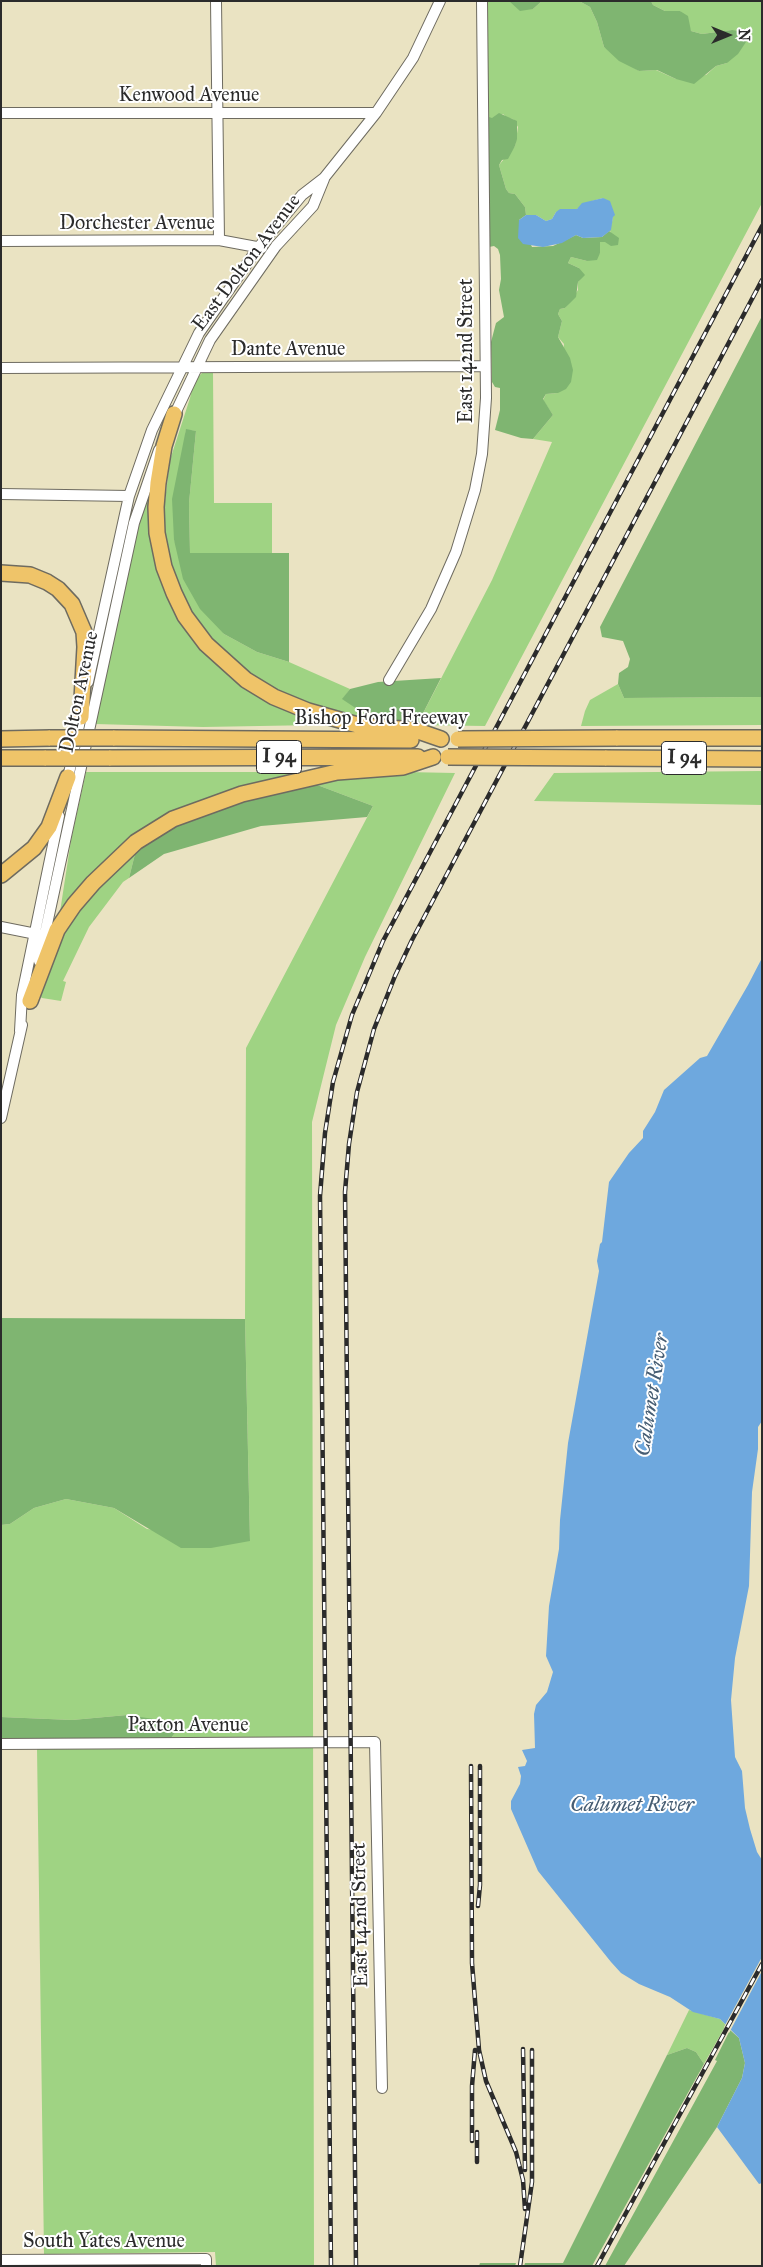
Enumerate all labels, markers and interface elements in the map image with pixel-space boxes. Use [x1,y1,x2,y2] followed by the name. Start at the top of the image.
[703,10,753,60] north arrow
[735,29,752,41] text: N
[119,84,259,108] street label: Kenwood Avenue
[188,190,306,336] street label: East Dolton Avenue
[59,212,215,236] street label: Dorchester Avenue
[455,278,479,424] street label: East 142nd Street
[231,338,345,362] street label: Dante Avenue
[55,629,105,755] street label: Dolton Avenue
[294,707,468,731] street label: Bishop Ford Freeway
[256,740,302,774] road number: I 94
[662,741,706,774] road number: I 94
[631,1332,675,1458] water label: Calumet River
[128,1714,248,1738] street label: Paxton Avenue
[570,1793,694,1819] water label: Calumet River
[348,1842,374,1988] street label: East 142nd Street
[23,2230,185,2254] street label: South Yates Avenue

